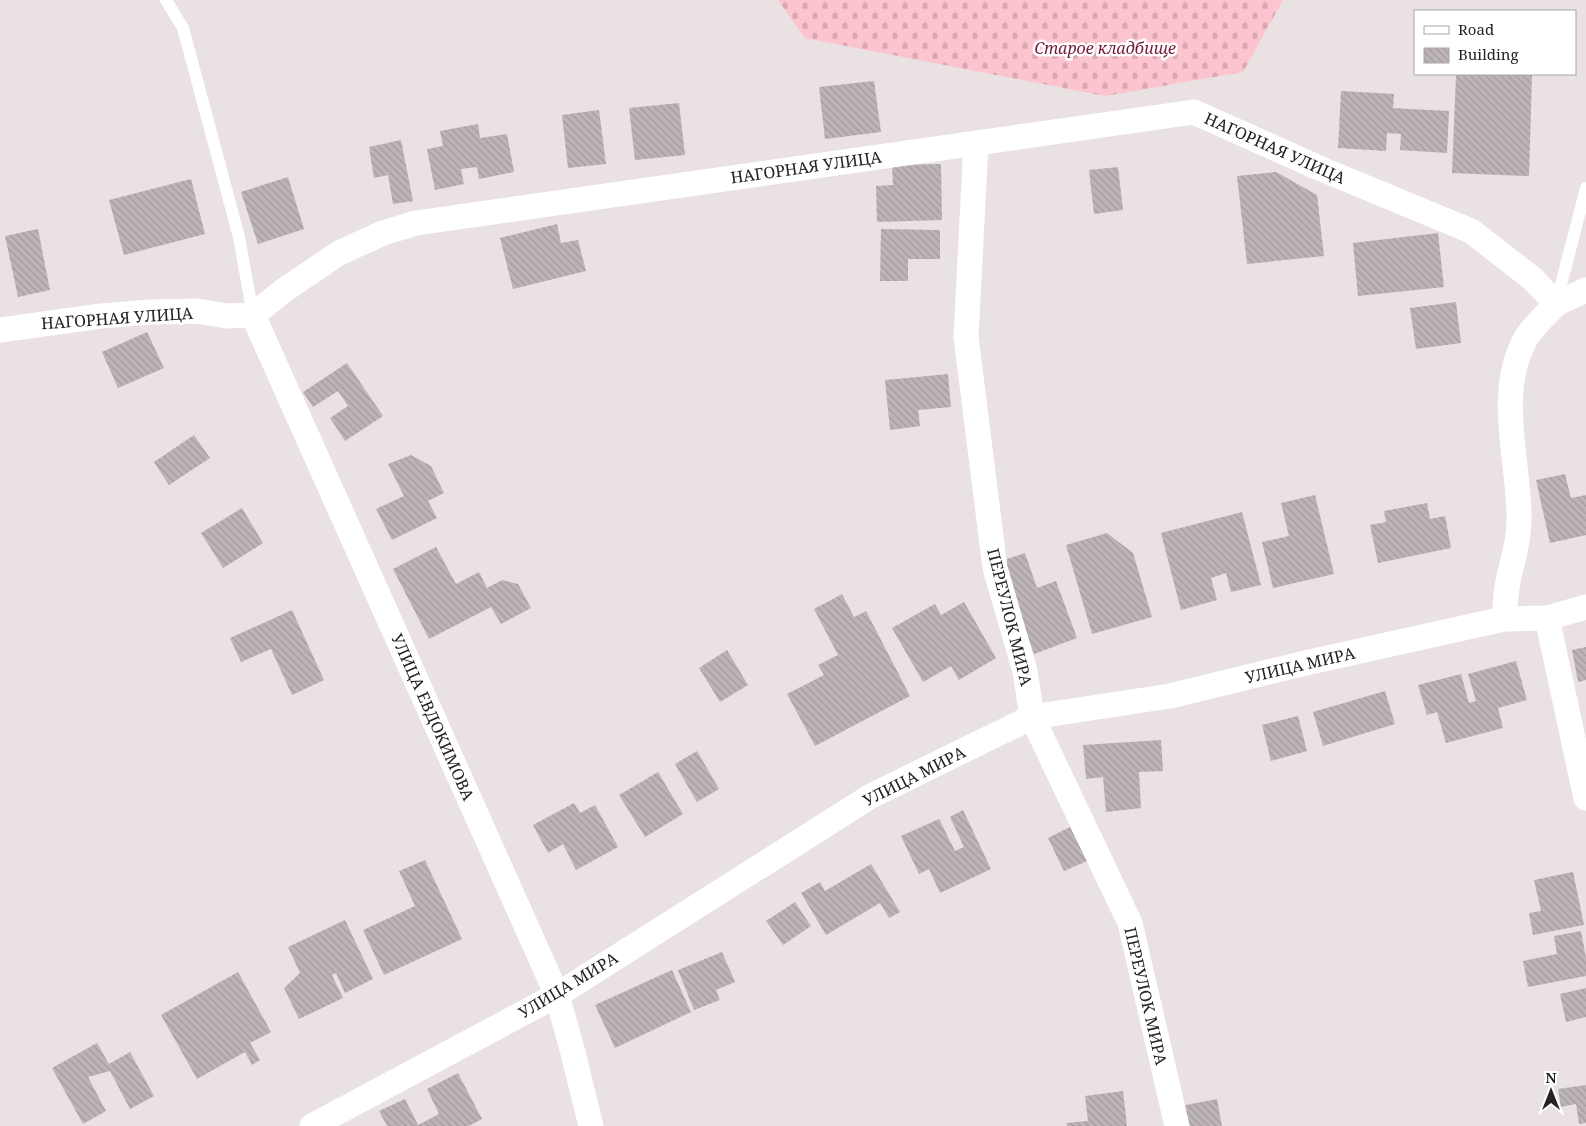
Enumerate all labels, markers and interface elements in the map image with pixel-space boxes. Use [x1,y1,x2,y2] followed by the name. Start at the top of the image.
[1414,10,1576,75] legend
[1458,19,1494,39] text: Road
[1034,37,1176,59] park label: Старое кладбище
[1458,44,1519,64] text: Building
[1201,107,1350,189] street label: НАГОРНАЯ УЛИЦА
[729,145,884,188] street label: НАГОРНАЯ УЛИЦА
[40,302,194,334] street label: НАГОРНАЯ УЛИЦА
[982,546,1038,689] street label: ПЕРЕУЛОК МИРА
[386,630,480,805] street label: УЛИЦА ЕВДОКИМОВА
[1243,641,1358,688] street label: УЛИЦА МИРА
[859,740,970,811] street label: УЛИЦА МИРА
[1119,925,1173,1068] street label: ПЕРЕУЛОК МИРА
[514,946,622,1023] street label: УЛИЦА МИРА
[1526,1066,1576,1116] north arrow
[1545,1068,1557,1087] text: N

